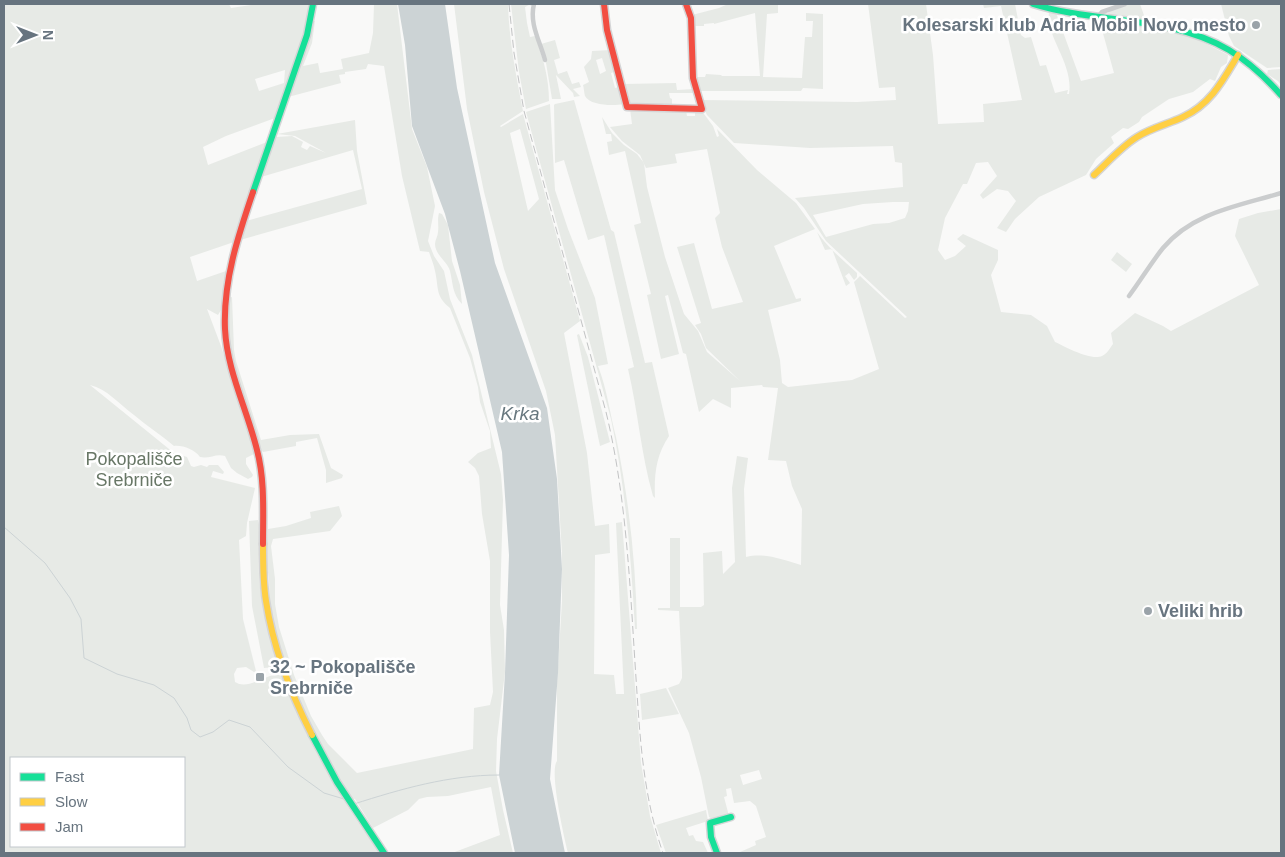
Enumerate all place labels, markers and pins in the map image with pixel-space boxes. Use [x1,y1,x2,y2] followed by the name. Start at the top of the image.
[903,15,1246,35] place label: Kolesarski klub Adria Mobil Novo mesto
[1250,19,1262,31] marker: Kolesarski klub Adria Mobil Novo mesto
[1158,601,1243,621] place label: Veliki hrib
[1142,605,1154,617] marker: Veliki hrib
[270,657,416,698] place label: 32 ~ Pokopališče Srebrniče
[254,671,266,683] marker: 32 ~ Pokopališče Srebrniče

